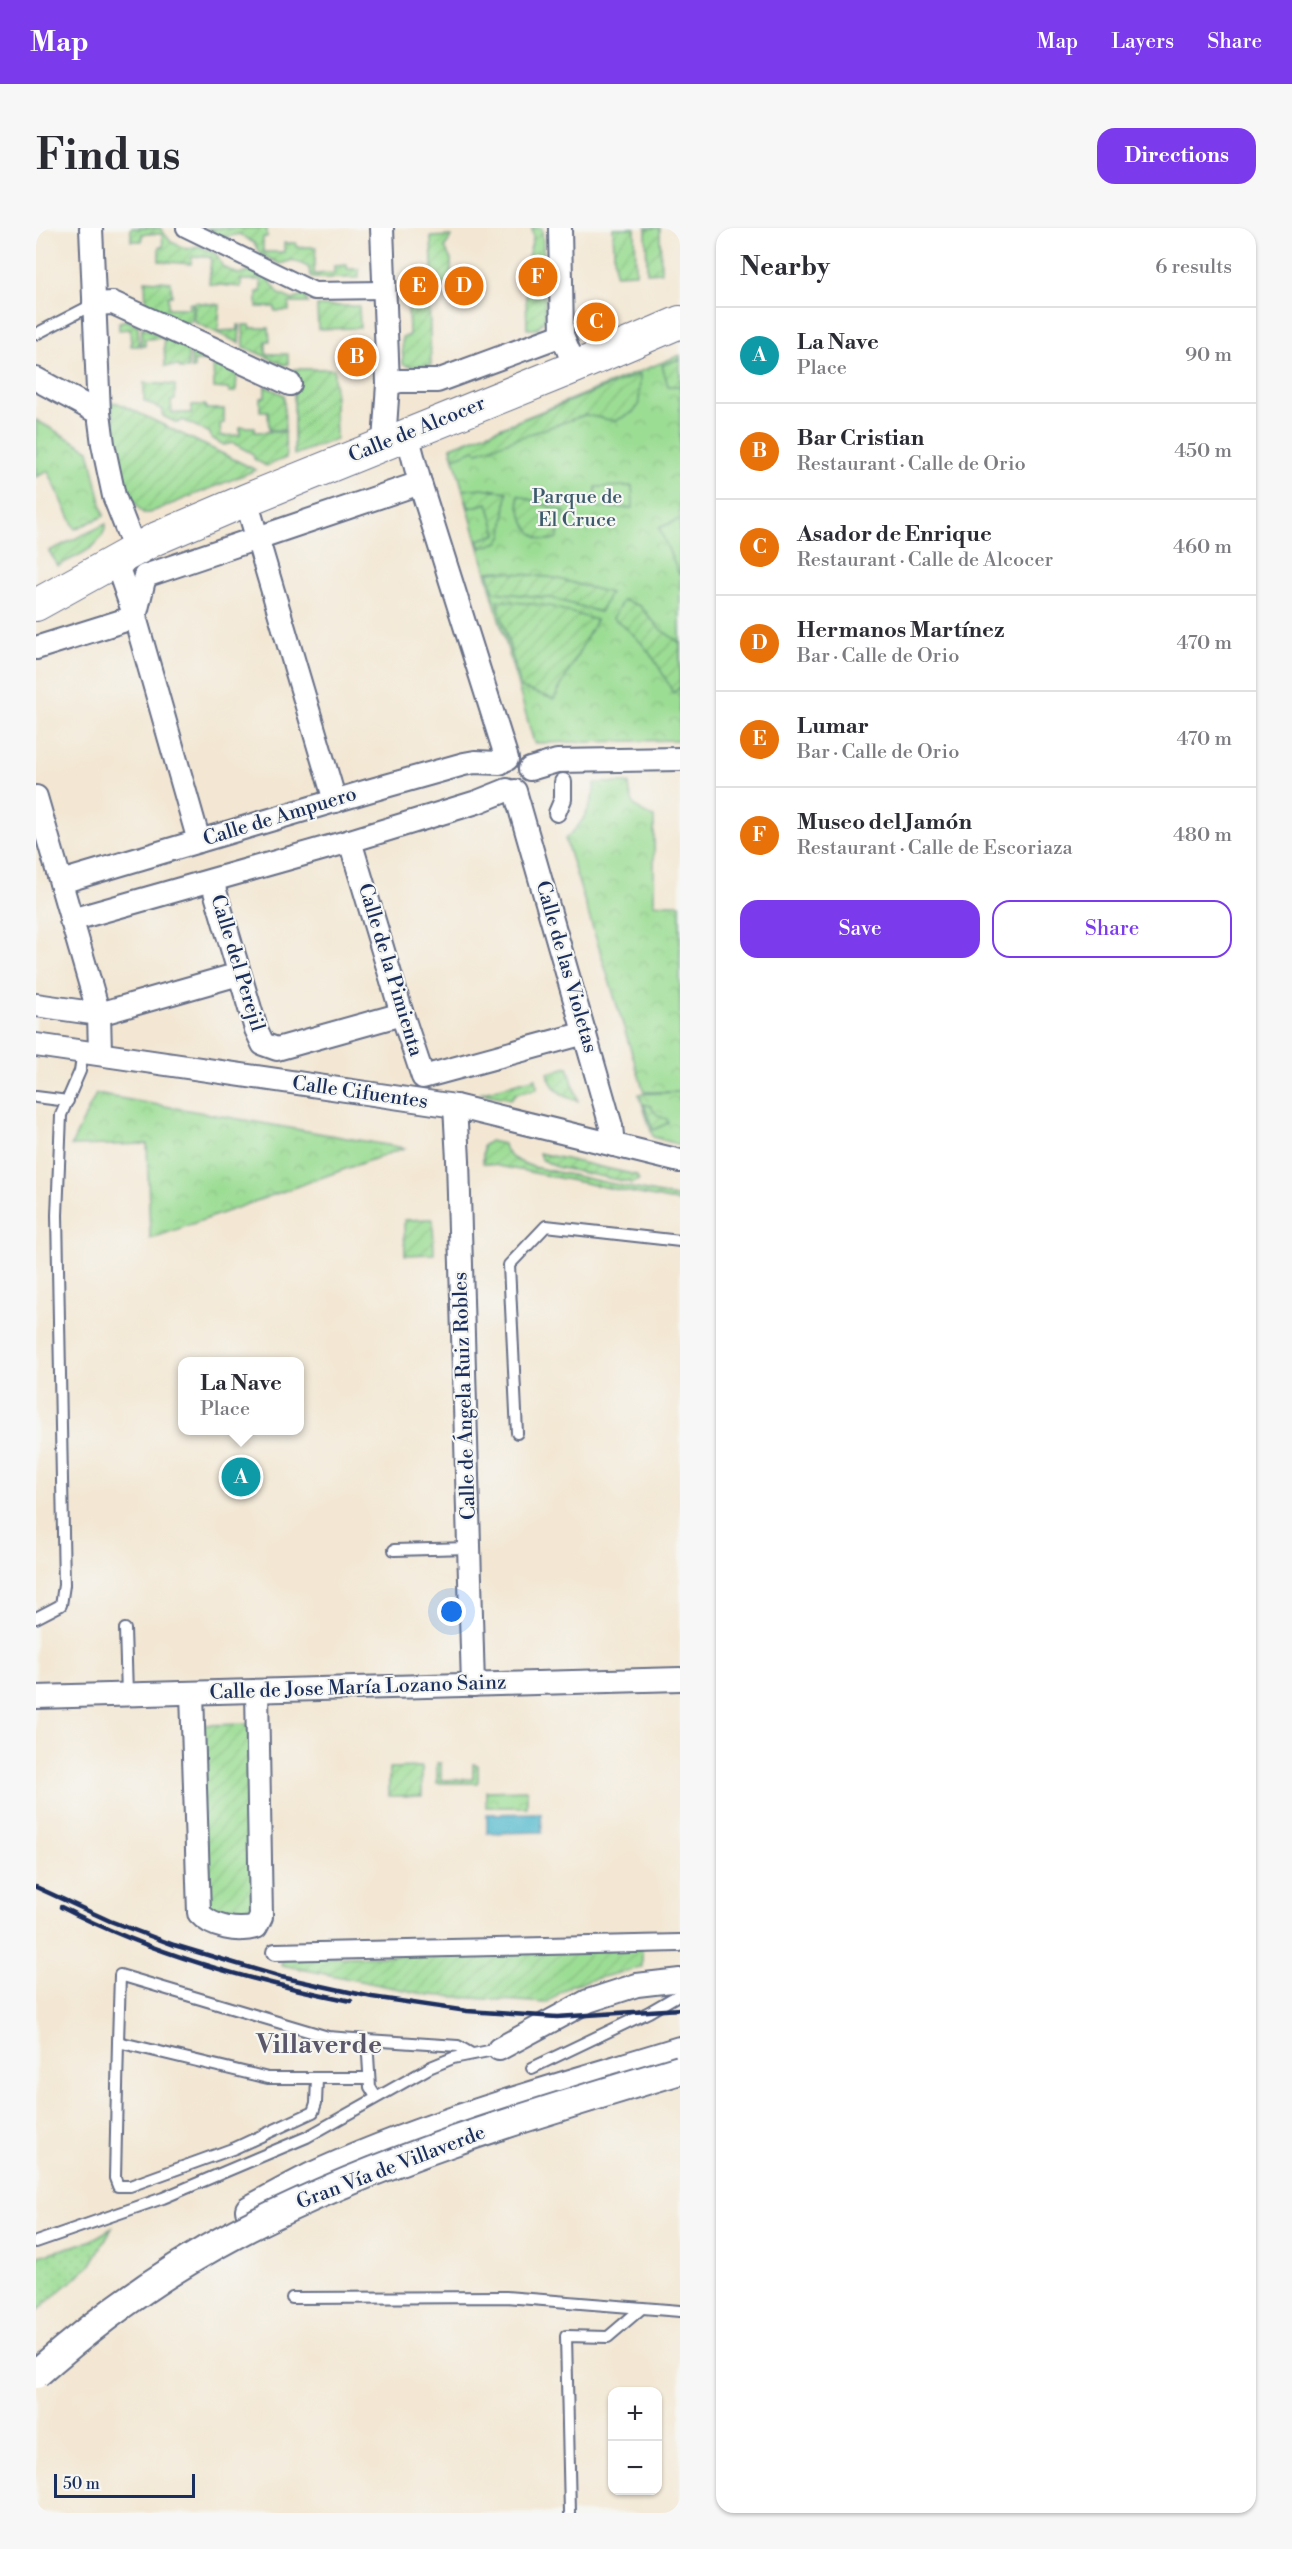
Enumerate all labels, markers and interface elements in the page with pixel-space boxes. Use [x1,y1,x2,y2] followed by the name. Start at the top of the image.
[30,25,89,60] text: Map
[1037,29,1078,55] text: Map
[1111,29,1174,55] text: Layers
[1207,29,1262,55] text: Share
[1097,128,1256,184] button: Directions
[36,130,180,183] text: Find us
[740,251,830,283] text: Nearby
[518,254,558,300] pin: F
[1155,255,1232,280] text: 6 results
[400,264,439,308] pin: E
[444,264,484,308] pin: D
[576,300,616,344] pin: C
[797,329,879,356] text: La Nave
[338,334,376,380] pin: B
[752,343,767,368] text: A
[1185,343,1232,368] text: 90 m
[797,356,847,381] text: Place
[345,391,489,469] street label: Calle de Alcocer
[797,425,924,452] text: Bar Cristian
[752,439,767,464] text: B
[1174,439,1232,464] text: 450 m
[797,452,1026,477] text: Restaurant · Calle de Orio
[532,485,622,533] park label: Parque de El Cruce
[797,521,992,548] text: Asador de Enrique
[752,535,767,560] text: C
[1173,535,1232,560] text: 460 m
[797,548,1053,573] text: Restaurant · Calle de Alcocer
[797,617,1004,644] text: Hermanos Martínez
[752,631,767,656] text: D
[1176,631,1232,656] text: 470 m
[797,644,959,669] text: Bar · Calle de Orio
[797,713,869,740] text: Lumar
[753,727,766,752] text: E
[1176,727,1232,752] text: 470 m
[797,740,959,765] text: Bar · Calle de Orio
[200,782,360,852] street label: Calle de Ampuero
[797,809,972,836] text: Museo del Jamón
[752,823,767,848] text: F
[1173,823,1232,848] text: 480 m
[797,836,1073,861] text: Restaurant · Calle de Escoriaza
[529,878,603,1056] street label: Calle de las Violetas
[352,880,428,1060] street label: Calle de la Pimienta
[204,892,270,1034] street label: Calle del Perejil
[740,900,980,958] button: Save
[992,900,1232,958] button: Share
[291,1071,429,1115] street label: Calle Cifuentes
[447,1272,482,1520] street label: Calle de Ángela Ruiz Robles
[178,1357,304,1435] popup
[200,1370,282,1397] text: La Nave
[200,1397,250,1422] text: Place
[222,1454,260,1500] pin: A
[437,1597,466,1626] your location
[209,1670,507,1706] street label: Calle de Jose María Lozano Sainz
[255,2029,382,2061] district label: Villaverde
[293,2120,489,2216] street label: Gran Vía de Villaverde
[608,2387,662,2495] map controls
[608,2387,662,2441] button: +
[608,2441,662,2495] button: −
[54,2471,195,2498] scale bar
[63,2474,100,2494] text: 50 m

